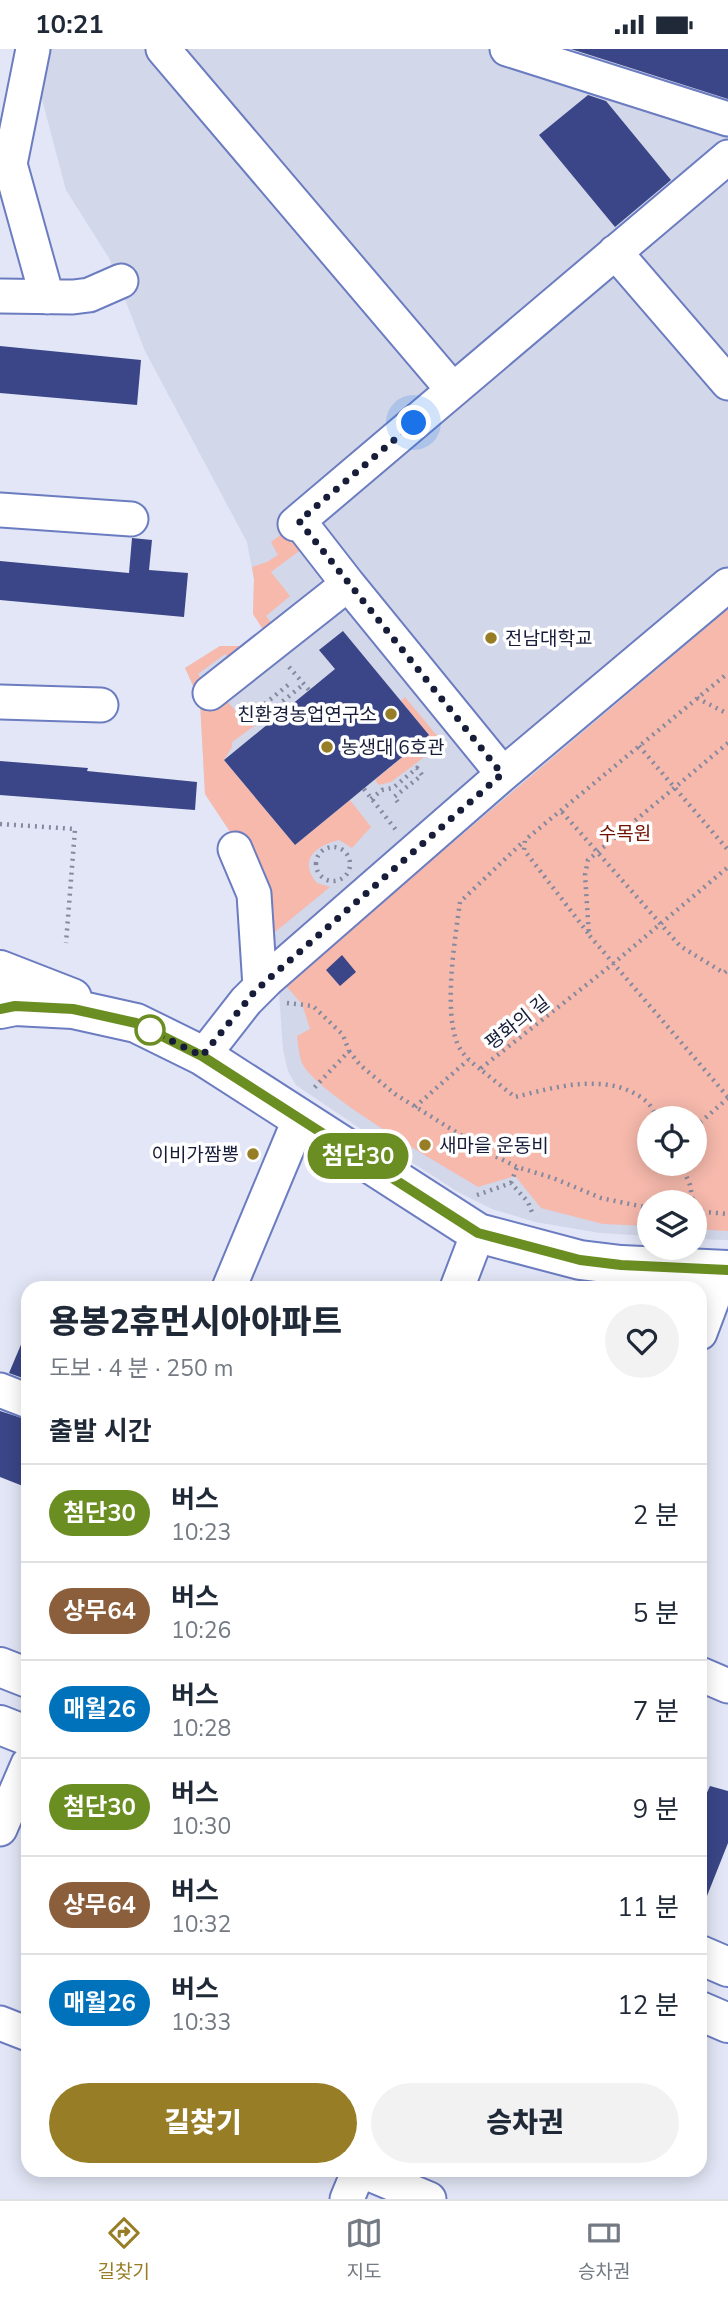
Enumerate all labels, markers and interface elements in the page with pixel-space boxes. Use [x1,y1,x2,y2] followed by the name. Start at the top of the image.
[35,7,104,42] text: 10:21
[396,405,431,440] your location
[505,626,592,652] place label: 전남대학교
[483,630,499,646] marker: 전남대학교
[237,702,377,728] place label: 친환경농업연구소
[383,706,399,722] marker: 친환경농업연구소
[341,735,445,761] place label: 농생대 6호관
[319,739,335,755] marker: 농생대 6호관
[599,821,651,847] park label: 수목원
[480,990,555,1056] street label: 평화의 길
[135,1015,165,1045] unlabelled marker
[637,1106,707,1260] map controls
[637,1106,707,1176] button: locate
[309,1133,407,1179] line badge: 첨단30
[439,1133,549,1159] place label: 새마을 운동비
[417,1137,433,1153] marker: 새마을 운동비
[322,1140,394,1172] text: 첨단30
[152,1142,239,1168] place label: 이비가짬뽕
[245,1146,261,1162] marker: 이비가짬뽕
[637,1190,707,1260] button: layers
[49,1300,342,1345] text: 용봉2휴먼시아아파트
[605,1304,679,1378] button: heart
[49,1353,233,1384] text: 도보 · 4 분 · 250 m
[49,1414,152,1449] text: 출발 시간
[171,1482,219,1517] text: 버스
[63,1497,136,1529] text: 첨단30
[633,1498,679,1533] text: 2 분
[171,1517,231,1548] text: 10:23
[171,1580,219,1615] text: 버스
[63,1595,136,1627] text: 상무64
[633,1596,679,1631] text: 5 분
[171,1615,231,1646] text: 10:26
[171,1678,219,1713] text: 버스
[63,1693,136,1725] text: 매월26
[633,1694,679,1729] text: 7 분
[171,1713,231,1744] text: 10:28
[171,1776,219,1811] text: 버스
[63,1791,136,1823] text: 첨단30
[633,1792,679,1827] text: 9 분
[171,1811,231,1842] text: 10:30
[171,1874,219,1909] text: 버스
[63,1889,136,1921] text: 상무64
[617,1890,679,1925] text: 11 분
[171,1909,231,1940] text: 10:32
[171,1972,219,2007] text: 버스
[63,1987,136,2019] text: 매월26
[617,1988,679,2023] text: 12 분
[171,2007,231,2038] text: 10:33
[49,2083,357,2163] button: 길찾기
[371,2083,679,2163] button: 승차권
[98,2214,150,2285] tab: 길찾기
[345,2214,383,2285] tab: 지도
[578,2214,630,2285] tab: 승차권

